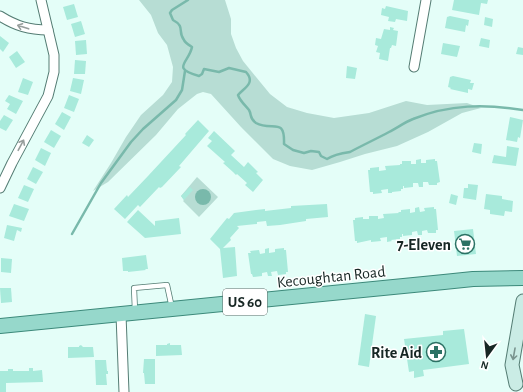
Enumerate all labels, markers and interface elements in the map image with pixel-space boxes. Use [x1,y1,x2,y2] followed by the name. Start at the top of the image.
[16,23,29,30] one-way arrow
[18,140,25,152] one-way arrow
[454,233,476,255] supermarket icon: 7-Eleven
[397,237,451,253] place label: 7-Eleven
[276,263,386,291] street label: Kecoughtan Road
[223,289,267,315] road number: US 60
[467,336,507,376] north arrow
[425,341,447,363] pharmacy icon: Rite Aid
[371,345,423,361] place label: Rite Aid
[510,347,518,360] one-way arrow
[479,359,490,371] text: N

